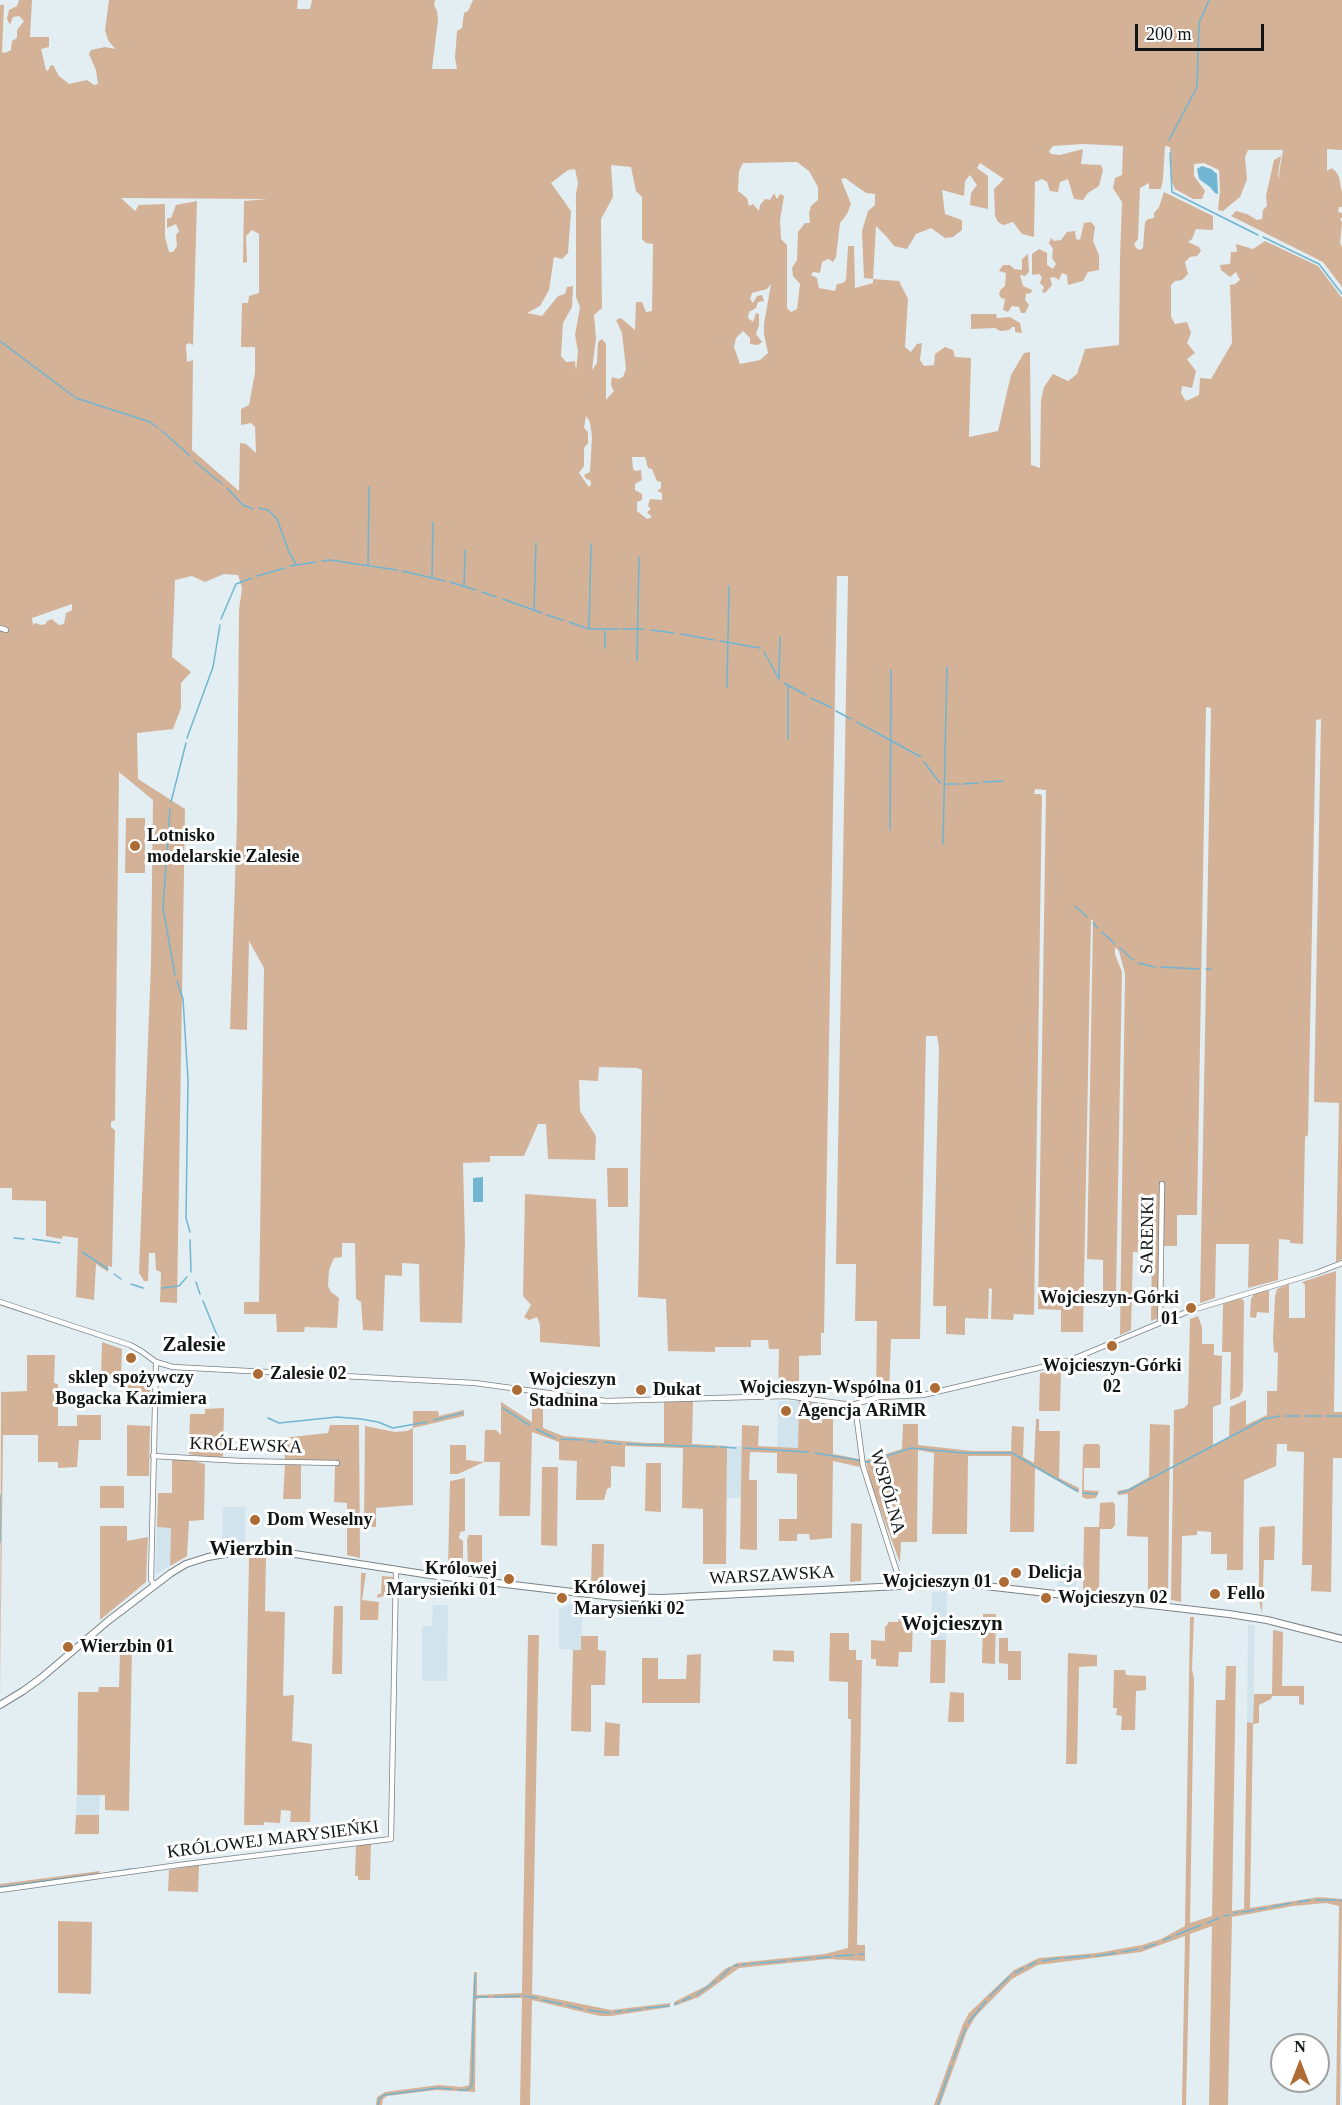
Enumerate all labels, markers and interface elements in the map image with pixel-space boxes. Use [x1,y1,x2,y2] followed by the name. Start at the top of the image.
[1138,12,1267,50] scale bar
[1146,24,1192,44] text: 200 m
[147,825,299,868] place label: Lotnisko modelarskie Zalesie
[128,839,142,853] marker: Lotnisko modelarskie Zalesie
[1137,1196,1159,1274] street label: SARENKI
[1040,1287,1179,1330] place label: Wojcieszyn-Górki 01
[1184,1301,1198,1315] marker: Wojcieszyn-Górki 01
[163,1333,225,1359] district label: Zalesie
[1105,1339,1119,1353] marker: Wojcieszyn-Górki 02
[124,1351,138,1365] marker: sklep spożywczy Bogacka Kazimiera
[1043,1355,1181,1398] place label: Wojcieszyn-Górki 02
[270,1363,346,1385] place label: Zalesie 02
[55,1367,207,1410] place label: sklep spożywczy Bogacka Kazimiera
[251,1367,265,1381] marker: Zalesie 02
[529,1369,616,1412] place label: Wojcieszyn Stadnina
[739,1377,923,1399] place label: Wojcieszyn-Wspólna 01
[653,1379,701,1401] place label: Dukat
[928,1381,942,1395] marker: Wojcieszyn-Wspólna 01
[510,1383,524,1397] marker: Wojcieszyn Stadnina
[634,1383,648,1397] marker: Dukat
[798,1400,926,1422] place label: Agencja ARiMR
[779,1404,793,1418] marker: Agencja ARiMR
[189,1433,303,1459] street label: KRÓLEWSKA
[865,1447,909,1537] street label: WSPÓLNA
[267,1509,372,1531] place label: Dom Weselny
[248,1513,262,1527] marker: Dom Weselny
[209,1537,293,1563] district label: Wierzbin
[387,1558,497,1600] place label: Królowej Marysieńki 01
[709,1562,835,1590] street label: WARSZAWSKA
[1028,1562,1082,1584] place label: Delicja
[1009,1566,1023,1580] marker: Delicja
[883,1571,992,1593] place label: Wojcieszyn 01
[502,1572,516,1586] marker: Królowej Marysieńki 01
[997,1575,1011,1589] marker: Wojcieszyn 01
[574,1577,684,1620] place label: Królowej Marysieńki 02
[1227,1583,1265,1605] place label: Fello
[1058,1587,1167,1609] place label: Wojcieszyn 02
[1208,1587,1222,1601] marker: Fello
[555,1591,569,1605] marker: Królowej Marysieńki 02
[1039,1591,1053,1605] marker: Wojcieszyn 02
[901,1612,1003,1638] district label: Wojcieszyn
[80,1636,174,1658] place label: Wierzbin 01
[61,1640,75,1654] marker: Wierzbin 01
[166,1816,380,1864] street label: KRÓLOWEJ MARYSIEŃKI
[1270,2033,1330,2093] north arrow
[1294,2038,1306,2055] text: N

